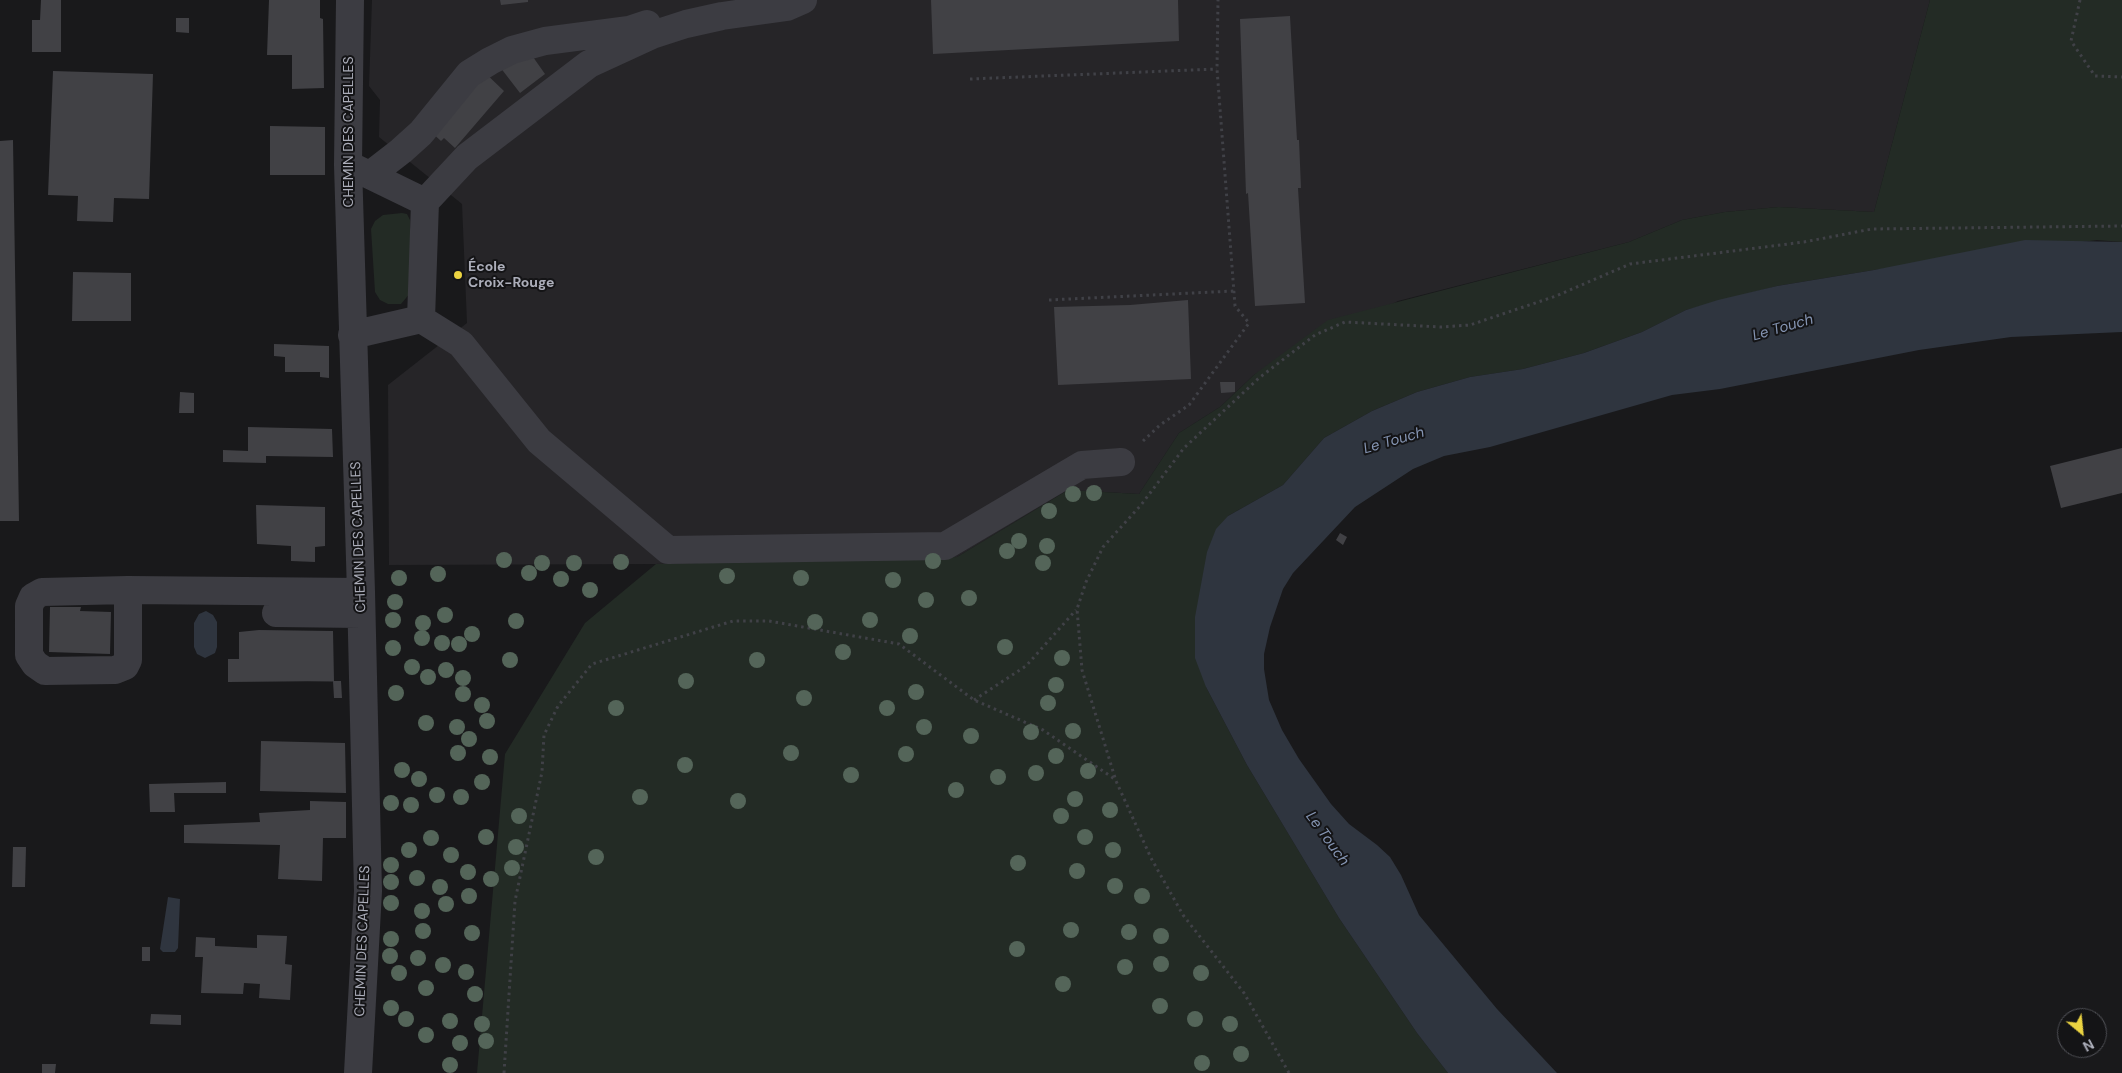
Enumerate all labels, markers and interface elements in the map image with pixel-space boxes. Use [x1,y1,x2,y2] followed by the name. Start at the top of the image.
[341,56,357,208] street label: CHEMIN DES CAPELLES
[468,259,554,292] place label: École Croix-Rouge
[452,269,464,281] marker: École Croix-Rouge
[1750,311,1816,345] water label: Le Touch
[1361,424,1427,458] water label: Le Touch
[348,461,370,613] street label: CHEMIN DES CAPELLES
[1301,808,1353,870] water label: Le Touch
[352,865,374,1017] street label: CHEMIN DES CAPELLES
[2057,1008,2107,1058] north arrow
[2080,1035,2097,1056] text: N

